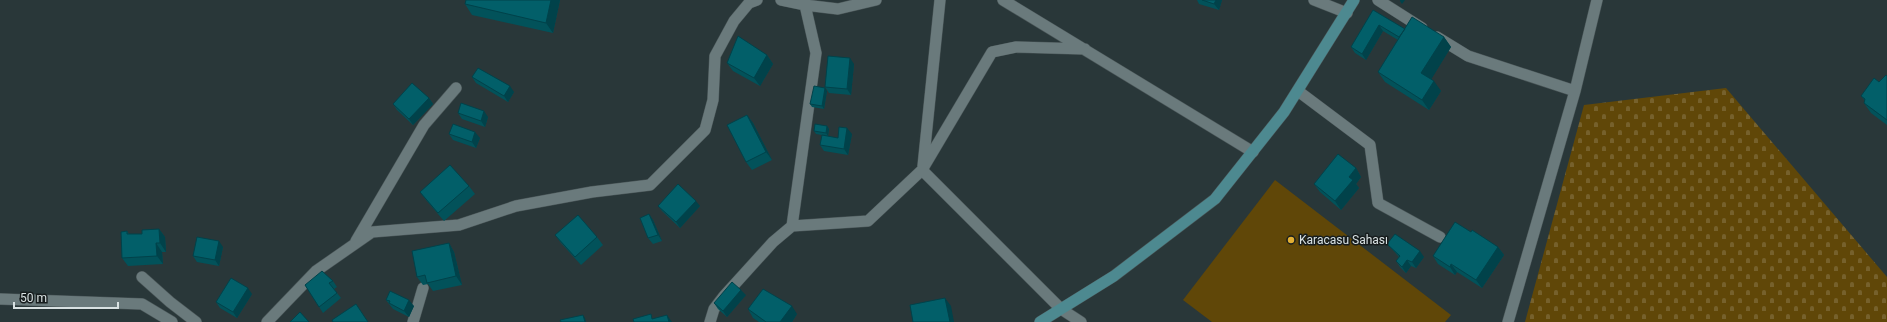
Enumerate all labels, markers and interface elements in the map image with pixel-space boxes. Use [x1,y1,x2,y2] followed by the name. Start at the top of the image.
[1299,233,1388,247] place label: Karacasu Sahası
[1286,235,1296,245] marker: Karacasu Sahası
[14,284,118,310] scale bar
[20,291,47,305] text: 50 m

